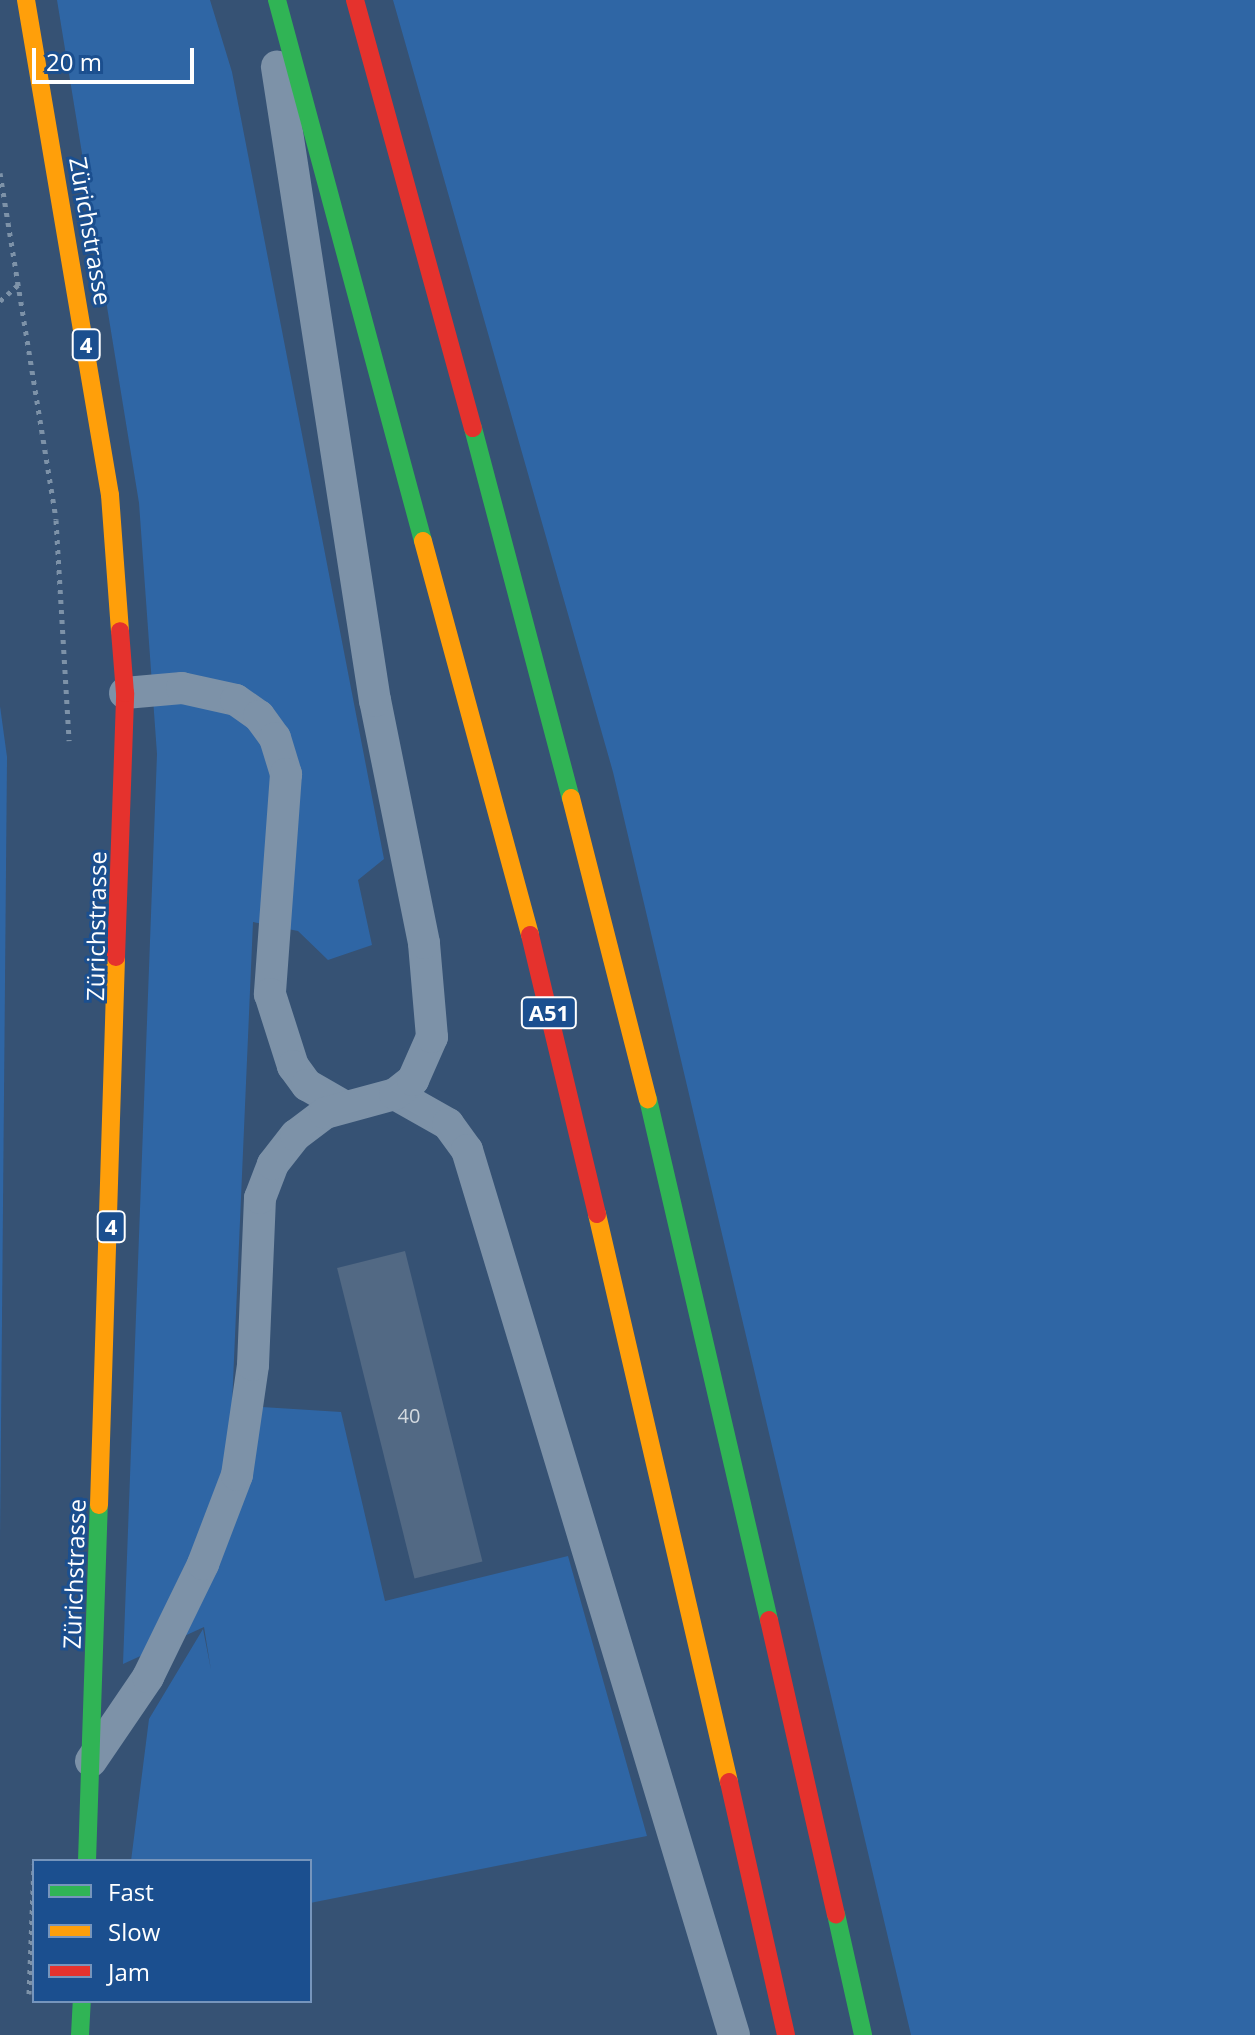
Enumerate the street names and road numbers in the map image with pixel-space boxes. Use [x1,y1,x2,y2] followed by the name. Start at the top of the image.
[64,155,118,307] street label: Zürichstrasse
[70,327,102,363] road number: 4
[80,851,112,1001] street label: Zürichstrasse
[519,995,579,1031] road number: A51
[95,1209,127,1245] road number: 4
[57,1499,91,1649] street label: Zürichstrasse

